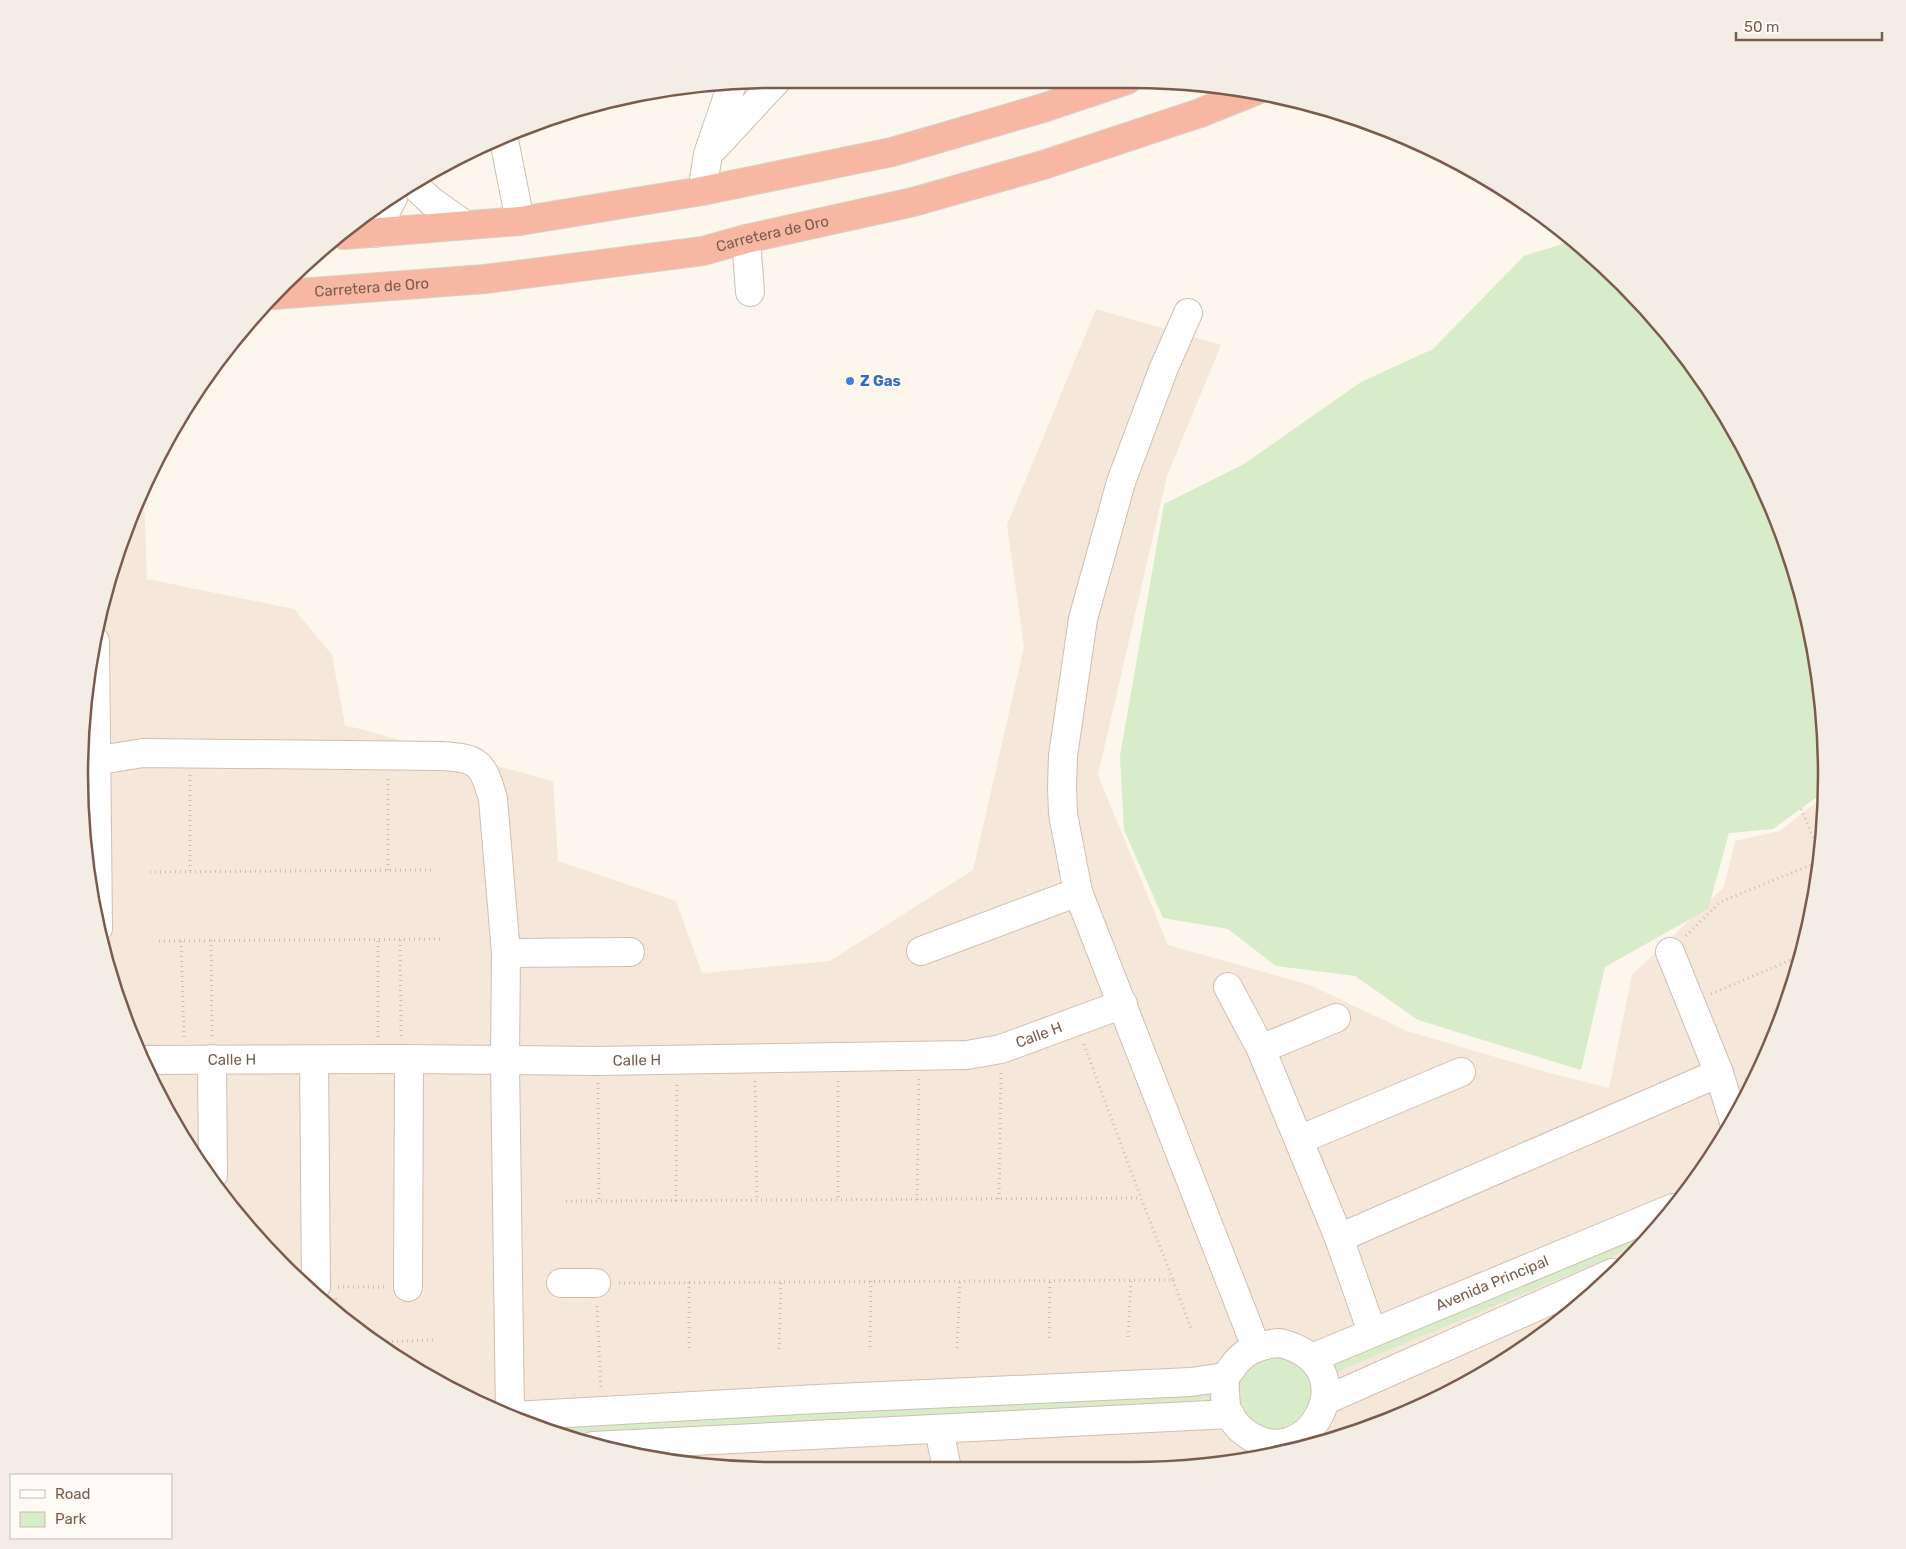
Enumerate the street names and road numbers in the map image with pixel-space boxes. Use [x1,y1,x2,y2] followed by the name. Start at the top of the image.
[714,212,830,256] street label: Carretera de Oro
[314,274,430,301] street label: Carretera de Oro
[1013,1018,1065,1052] street label: Calle H
[208,1051,256,1069] street label: Calle H
[613,1051,661,1070] street label: Calle H
[1433,1252,1551,1315] street label: Avenida Principal

